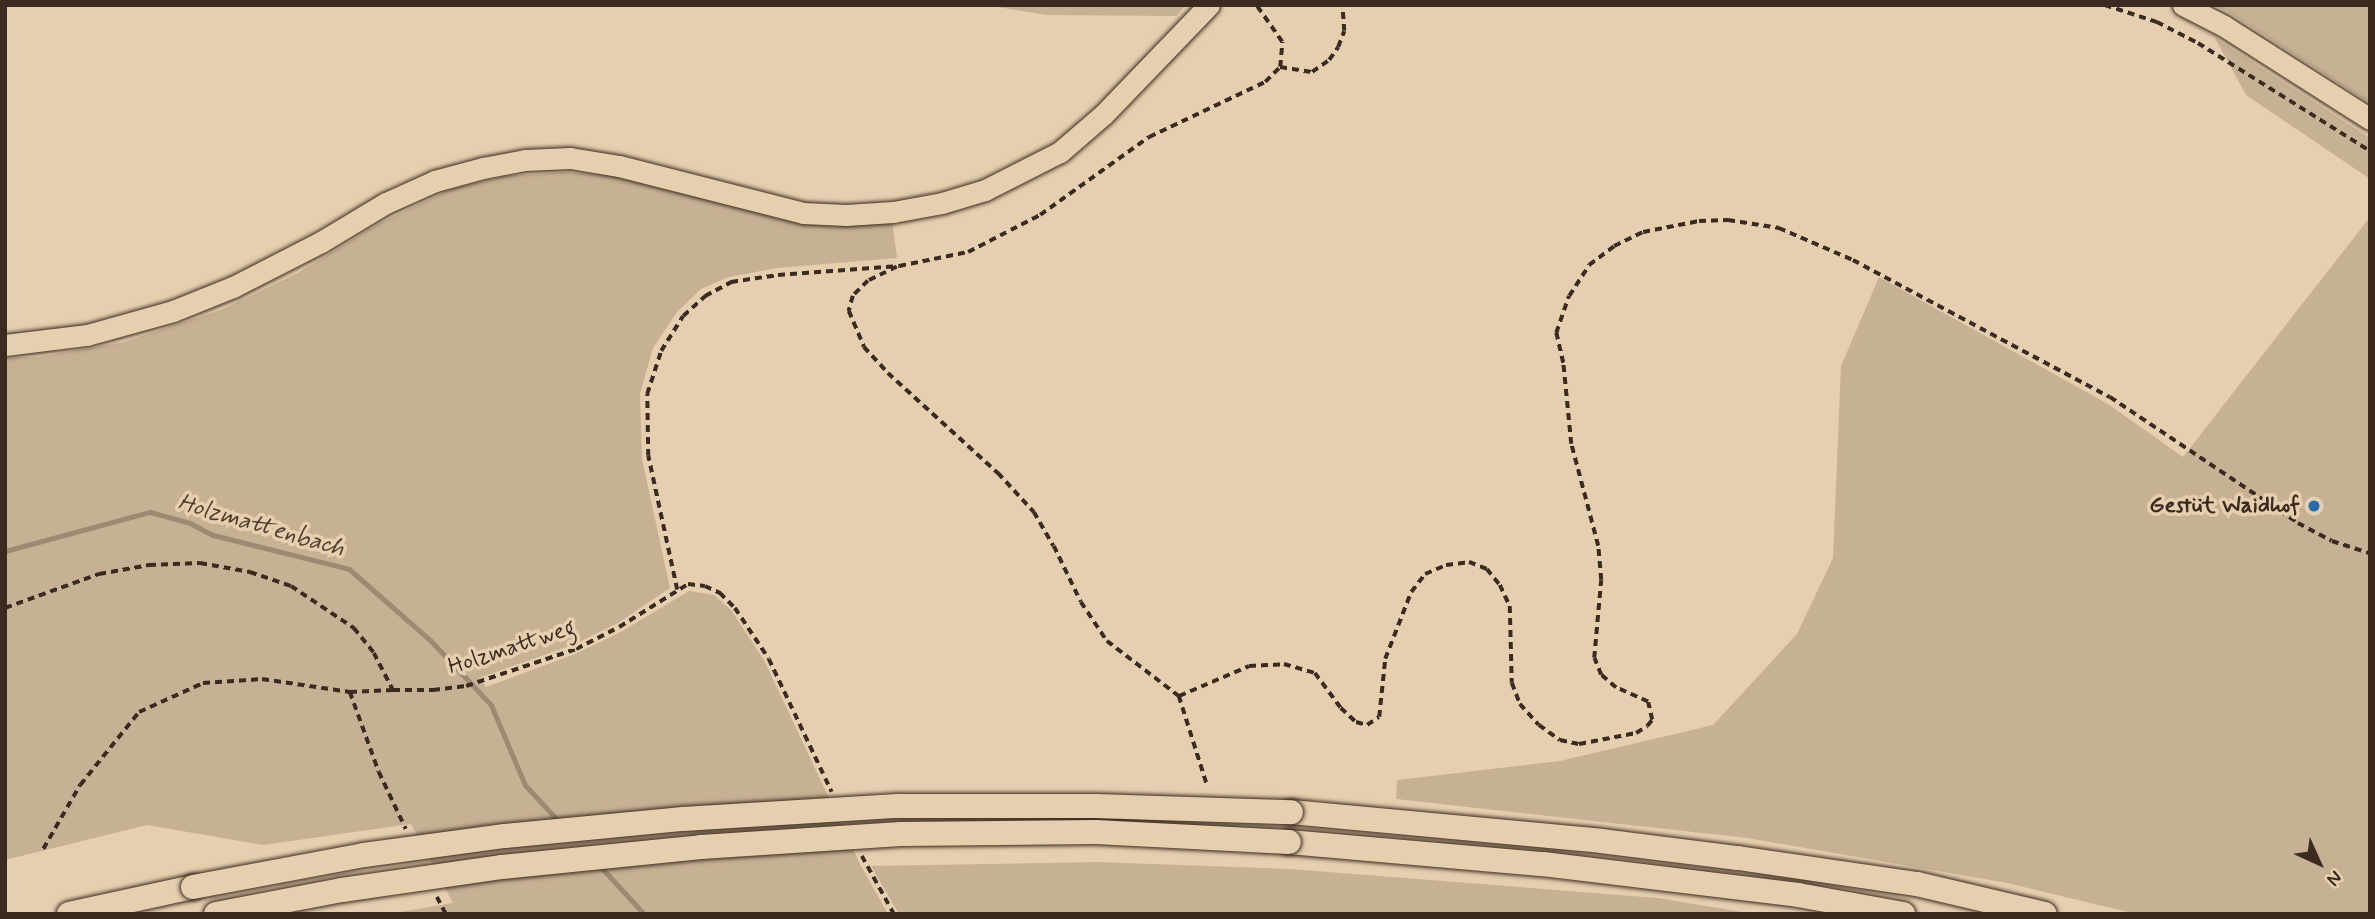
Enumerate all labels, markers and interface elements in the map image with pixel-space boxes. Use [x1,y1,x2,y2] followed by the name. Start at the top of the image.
[174,488,348,564] water label: Holzmattenbach
[2148,492,2300,520] place label: Gestüt Waidhof
[2306,498,2322,514] marker: Gestüt Waidhof
[445,614,579,682] street label: Holzmattweg
[2284,828,2354,898] north arrow
[2321,865,2348,892] text: N

